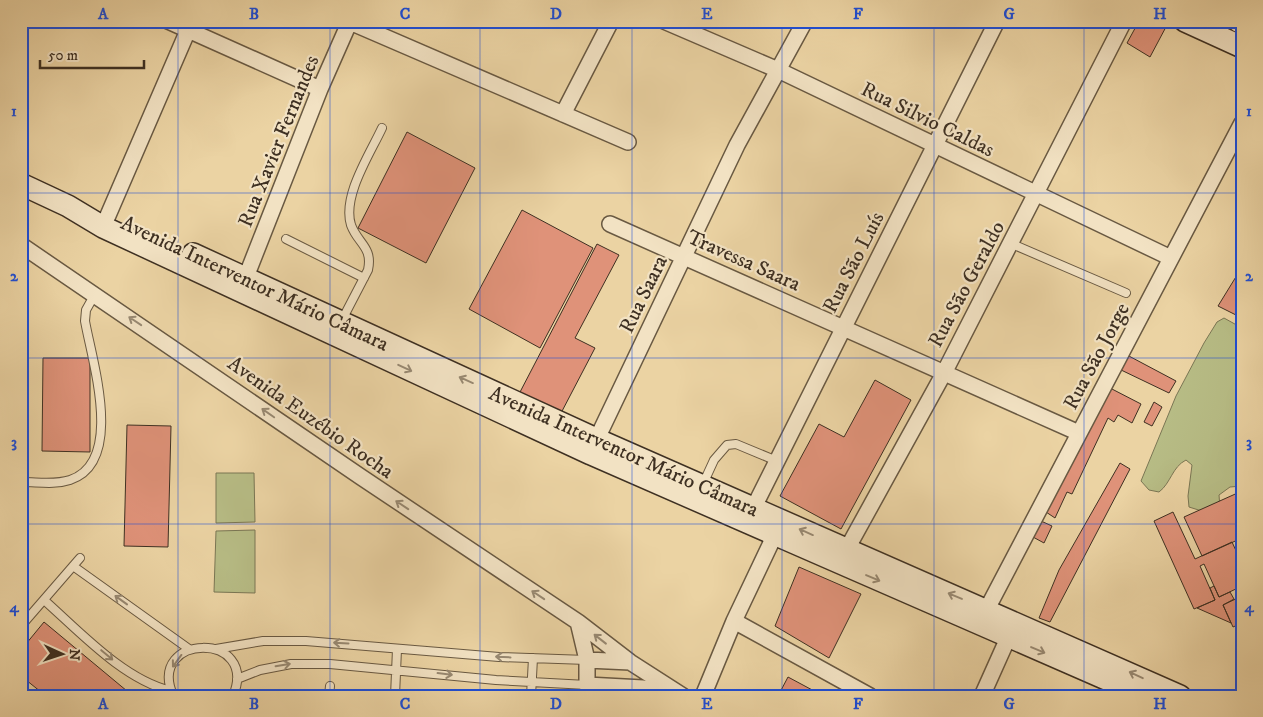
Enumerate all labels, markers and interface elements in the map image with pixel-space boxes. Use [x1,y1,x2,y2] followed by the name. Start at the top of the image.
[97,4,109,24] text: A
[249,4,259,24] text: B
[400,4,410,24] text: C
[550,4,562,24] text: D
[701,4,713,24] text: E
[853,4,863,24] text: F
[1003,4,1015,24] text: G
[1153,4,1167,24] text: H
[40,38,144,70] scale bar
[48,46,78,65] text: 50 m
[233,52,325,231] street label: Rua Xavier Fernandes
[857,76,998,163] street label: Rua Silvio Caldas
[11,101,17,121] text: 1
[1246,101,1252,121] text: 1
[817,208,890,317] street label: Rua São Luís
[117,210,393,358] street label: Avenida Interventor Mário Câmara
[923,217,1011,352] street label: Rua São Geraldo
[683,224,804,297] street label: Travessa Saara
[614,251,674,337] street label: Rua Saara
[10,266,19,286] text: 2
[1245,266,1254,286] text: 2
[1058,298,1136,414] street label: Rua São Jorge
[128,316,142,326] one-way arrow
[222,351,399,485] street label: Avenida Euzébio Rocha
[397,364,412,374] one-way arrow
[459,375,474,385] one-way arrow
[485,381,763,523] street label: Avenida Interventor Mário Câmara
[262,408,276,418] one-way arrow
[11,432,17,452] text: 3
[1246,432,1252,452] text: 3
[396,500,410,510] one-way arrow
[799,526,814,536] one-way arrow
[865,574,880,584] one-way arrow
[531,590,545,600] one-way arrow
[948,590,963,600] one-way arrow
[114,595,128,605] one-way arrow
[8,597,19,617] text: 4
[1243,597,1254,617] text: 4
[38,630,88,680] north arrow
[594,633,607,644] one-way arrow
[334,638,350,647] one-way arrow
[1030,645,1045,655] one-way arrow
[65,648,83,661] text: N
[100,649,113,660] one-way arrow
[495,653,511,662] one-way arrow
[172,654,182,668] one-way arrow
[275,660,291,670] one-way arrow
[437,669,453,679] one-way arrow
[1129,670,1144,679] one-way arrow
[97,694,109,714] text: A
[249,694,259,714] text: B
[400,694,410,714] text: C
[550,694,562,714] text: D
[701,694,713,714] text: E
[853,694,863,714] text: F
[1003,694,1015,714] text: G
[1153,694,1167,714] text: H

